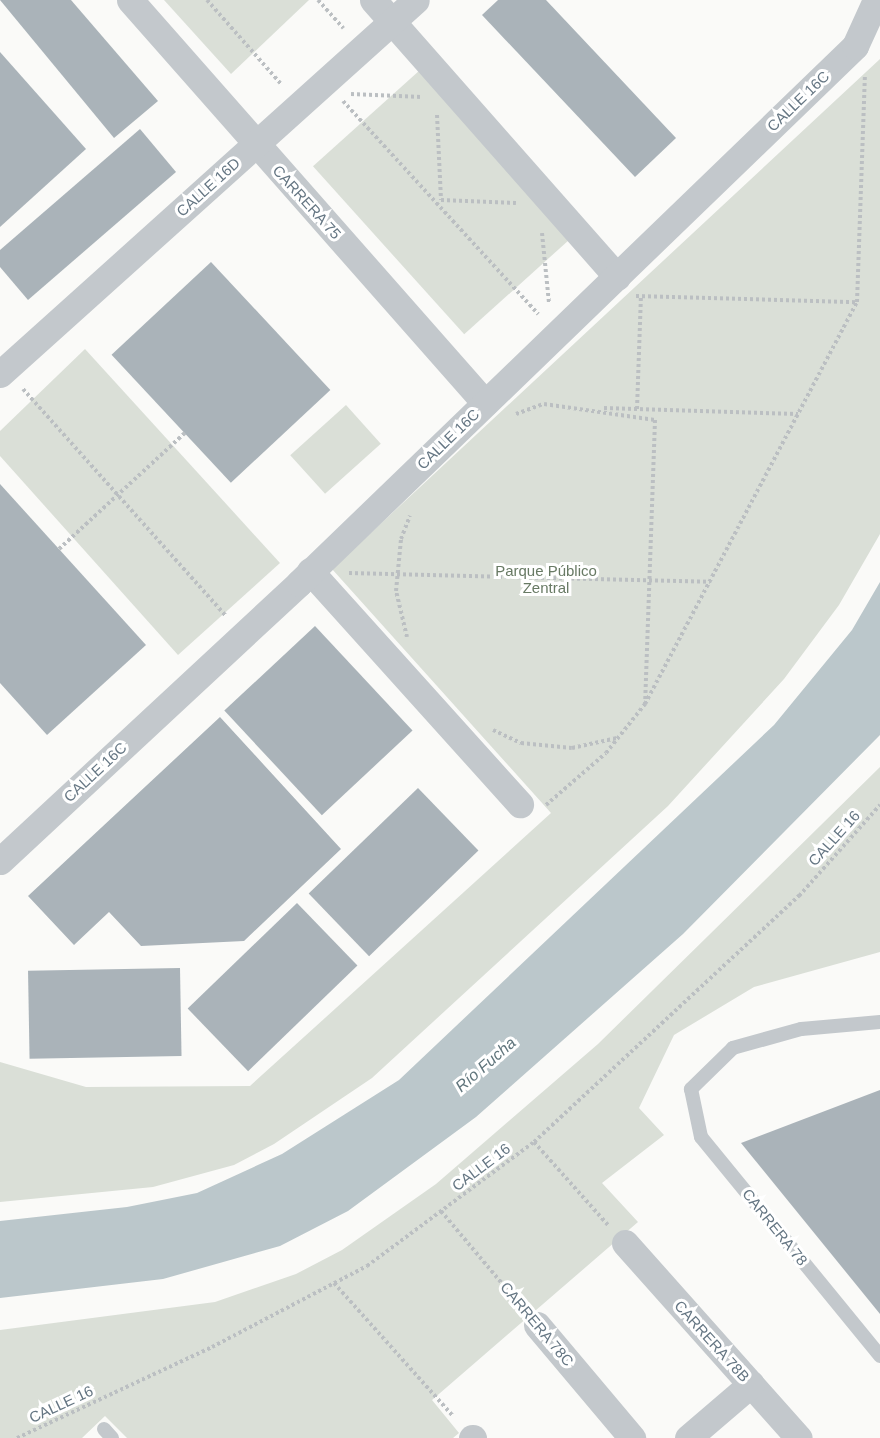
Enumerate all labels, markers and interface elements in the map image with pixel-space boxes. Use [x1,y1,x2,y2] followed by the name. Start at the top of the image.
[763,67,833,135] street label: CALLE 16C
[173,154,243,220] street label: CALLE 16D
[269,161,345,243] street label: CARRERA 75
[413,405,483,473] street label: CALLE 16C
[495,561,597,596] park label: Parque Público Zentral
[60,738,130,806] street label: CALLE 16C
[804,807,864,869] street label: CALLE 16
[452,1034,520,1096] water label: Río Fucha
[448,1139,514,1195] street label: CALLE 16
[738,1185,812,1269] street label: CARRERA 78
[496,1278,578,1370] street label: CARRERA 78C
[670,1296,754,1386] street label: CARRERA 78B
[26,1381,96,1427] street label: CALLE 16

